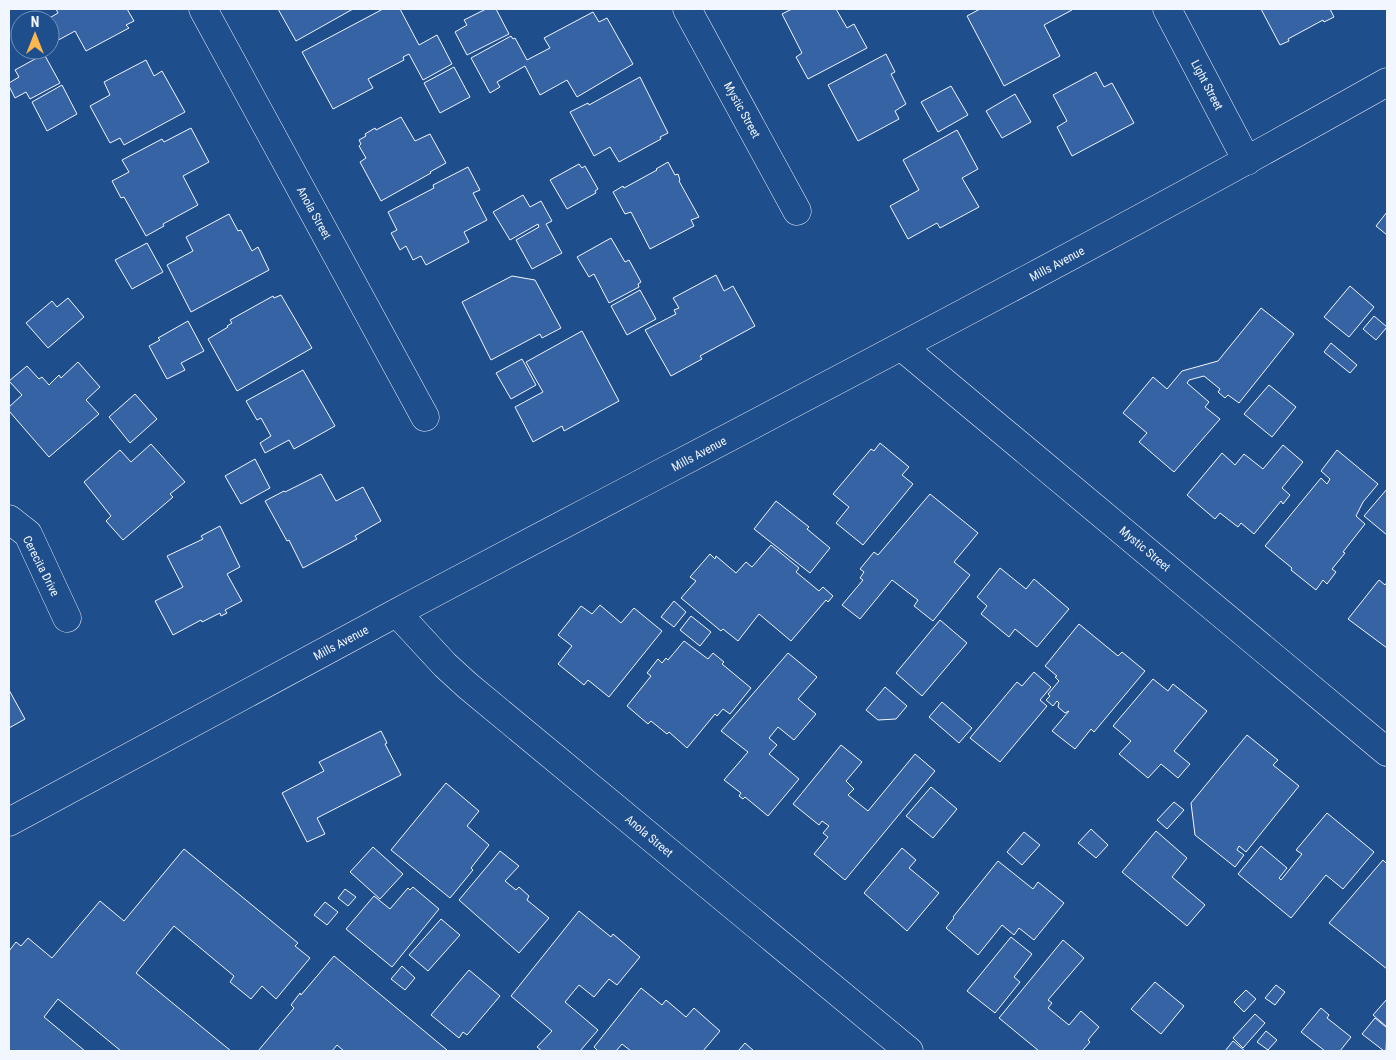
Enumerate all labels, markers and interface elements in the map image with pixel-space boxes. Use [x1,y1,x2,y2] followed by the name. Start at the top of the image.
[10,10,60,60] north arrow
[31,14,39,30] text: N
[1188,58,1226,113] street label: Light Street
[721,79,763,141] street label: Mystic Street
[294,184,334,242] street label: Anola Street
[1027,244,1087,284] street label: Mills Avenue
[669,434,729,474] street label: Mills Avenue
[1117,524,1174,575] street label: Mystic Street
[20,533,62,599] street label: Cerecita Drive
[311,623,371,663] street label: Mills Avenue
[622,812,676,860] street label: Anola Street

